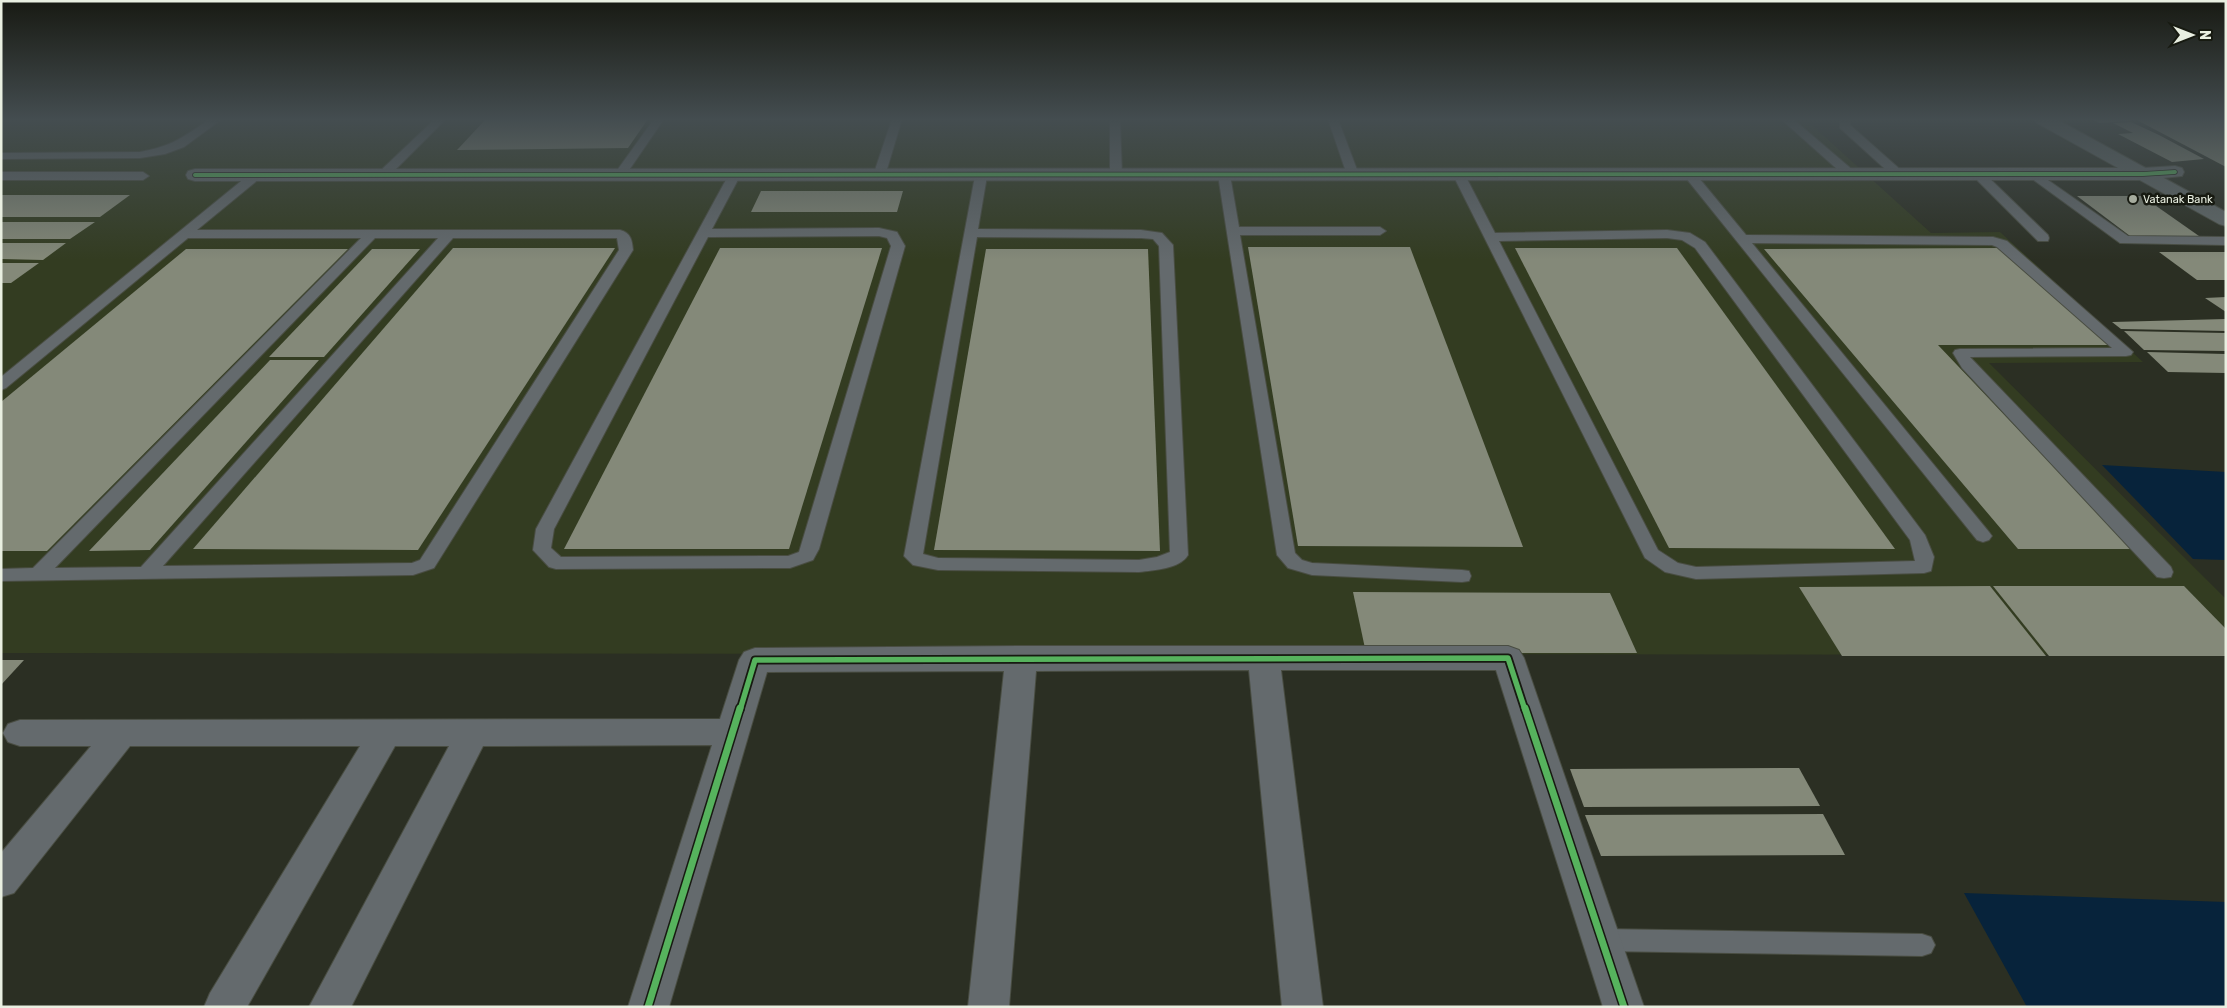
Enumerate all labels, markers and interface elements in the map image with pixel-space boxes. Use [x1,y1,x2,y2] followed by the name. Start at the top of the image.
[2167,10,2217,60] north arrow
[2196,30,2213,40] text: N
[2127,193,2139,205] marker: Vatanak Bank
[2143,193,2213,206] place label: Vatanak Bank

